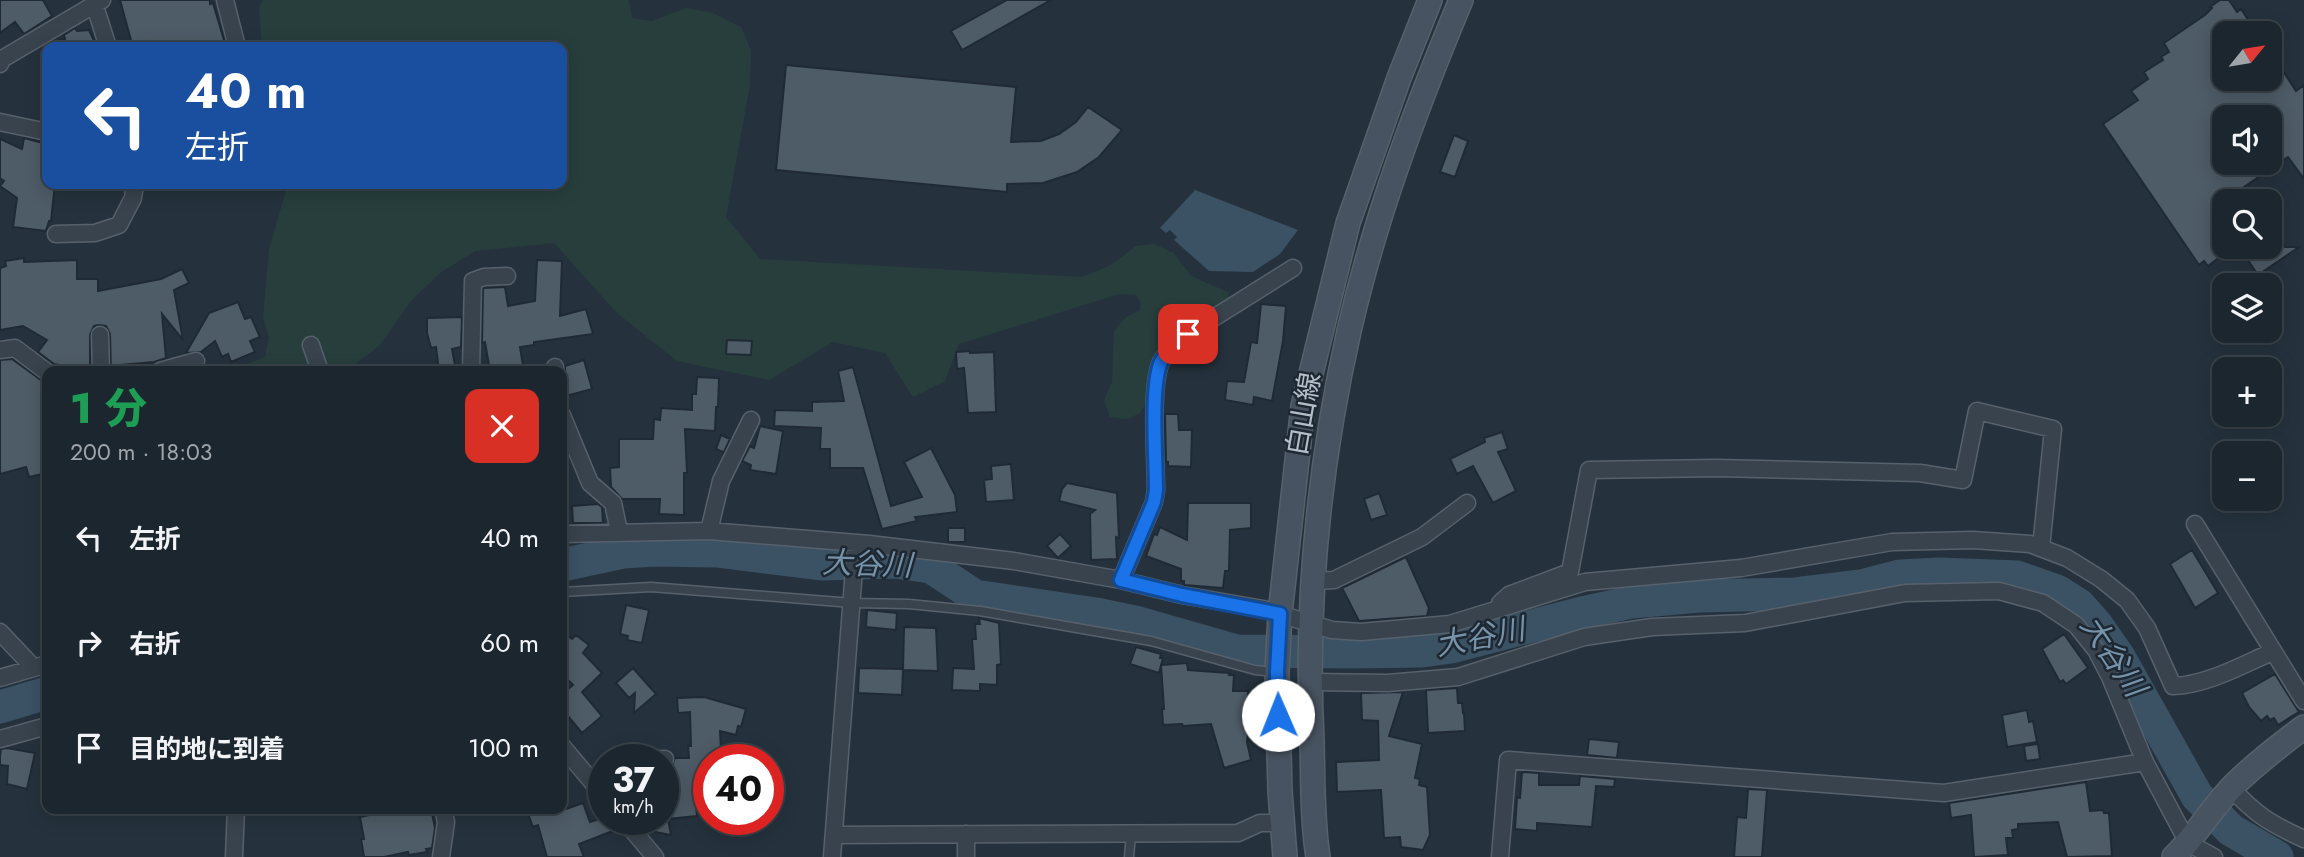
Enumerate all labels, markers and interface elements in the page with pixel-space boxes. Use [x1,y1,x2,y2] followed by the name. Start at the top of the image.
[2212,21,2282,91] north arrow
[2212,21,2282,511] map controls
[185,56,307,126] text: 40 m
[70,70,161,161] icon: left
[2212,105,2282,175] button: sound
[185,124,249,170] text: 左折
[2212,189,2282,259] button: search
[2212,273,2282,343] button: layers
[1158,304,1218,364] pin
[1169,315,1207,353] icon: arrive
[2212,357,2282,427] button: +
[1276,369,1331,459] street label: 白山線
[70,378,147,439] text: 1 分
[465,389,539,463] button: close
[70,435,212,469] text: 200 m · 18:03
[2212,441,2282,511] button: −
[70,519,108,557] icon: left
[480,519,539,557] text: 40 m
[129,520,181,558] text: 左折
[821,540,916,587] water label: 大谷川
[1432,606,1531,666] water label: 大谷川
[2070,606,2158,708] water label: 大谷川
[70,624,108,662] icon: right
[480,624,539,662] text: 60 m
[129,625,181,663] text: 右折
[1241,678,1315,752] position arrow
[70,729,108,767] icon: arrive
[468,729,539,767] text: 100 m
[129,730,285,768] text: 目的地に到着
[693,744,784,835] speed limit sign: 40
[612,755,655,805] text: 37
[613,794,654,820] text: km/h

